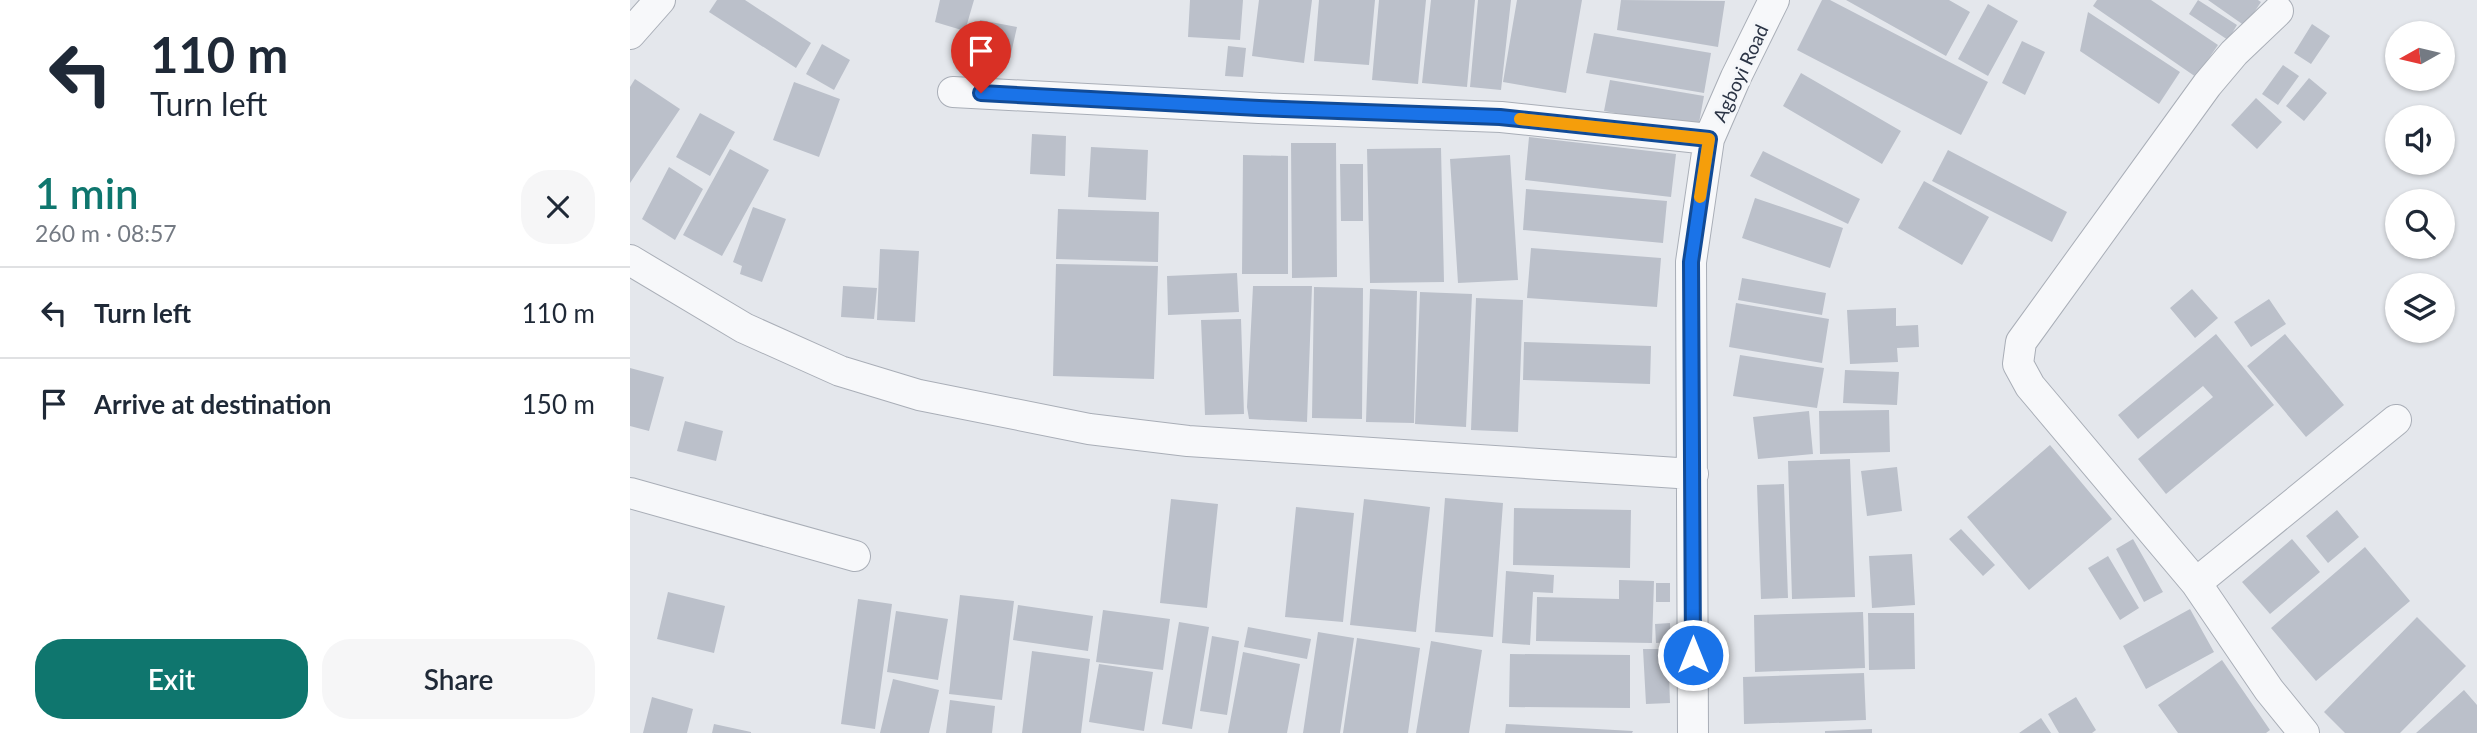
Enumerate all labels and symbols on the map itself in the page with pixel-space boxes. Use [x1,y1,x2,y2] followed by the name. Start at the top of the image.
[1707,20,1773,126] street label: Agboyi Road
[951,21,1011,93] pin
[2385,21,2455,91] north arrow
[1656,618,1730,692] position arrow

